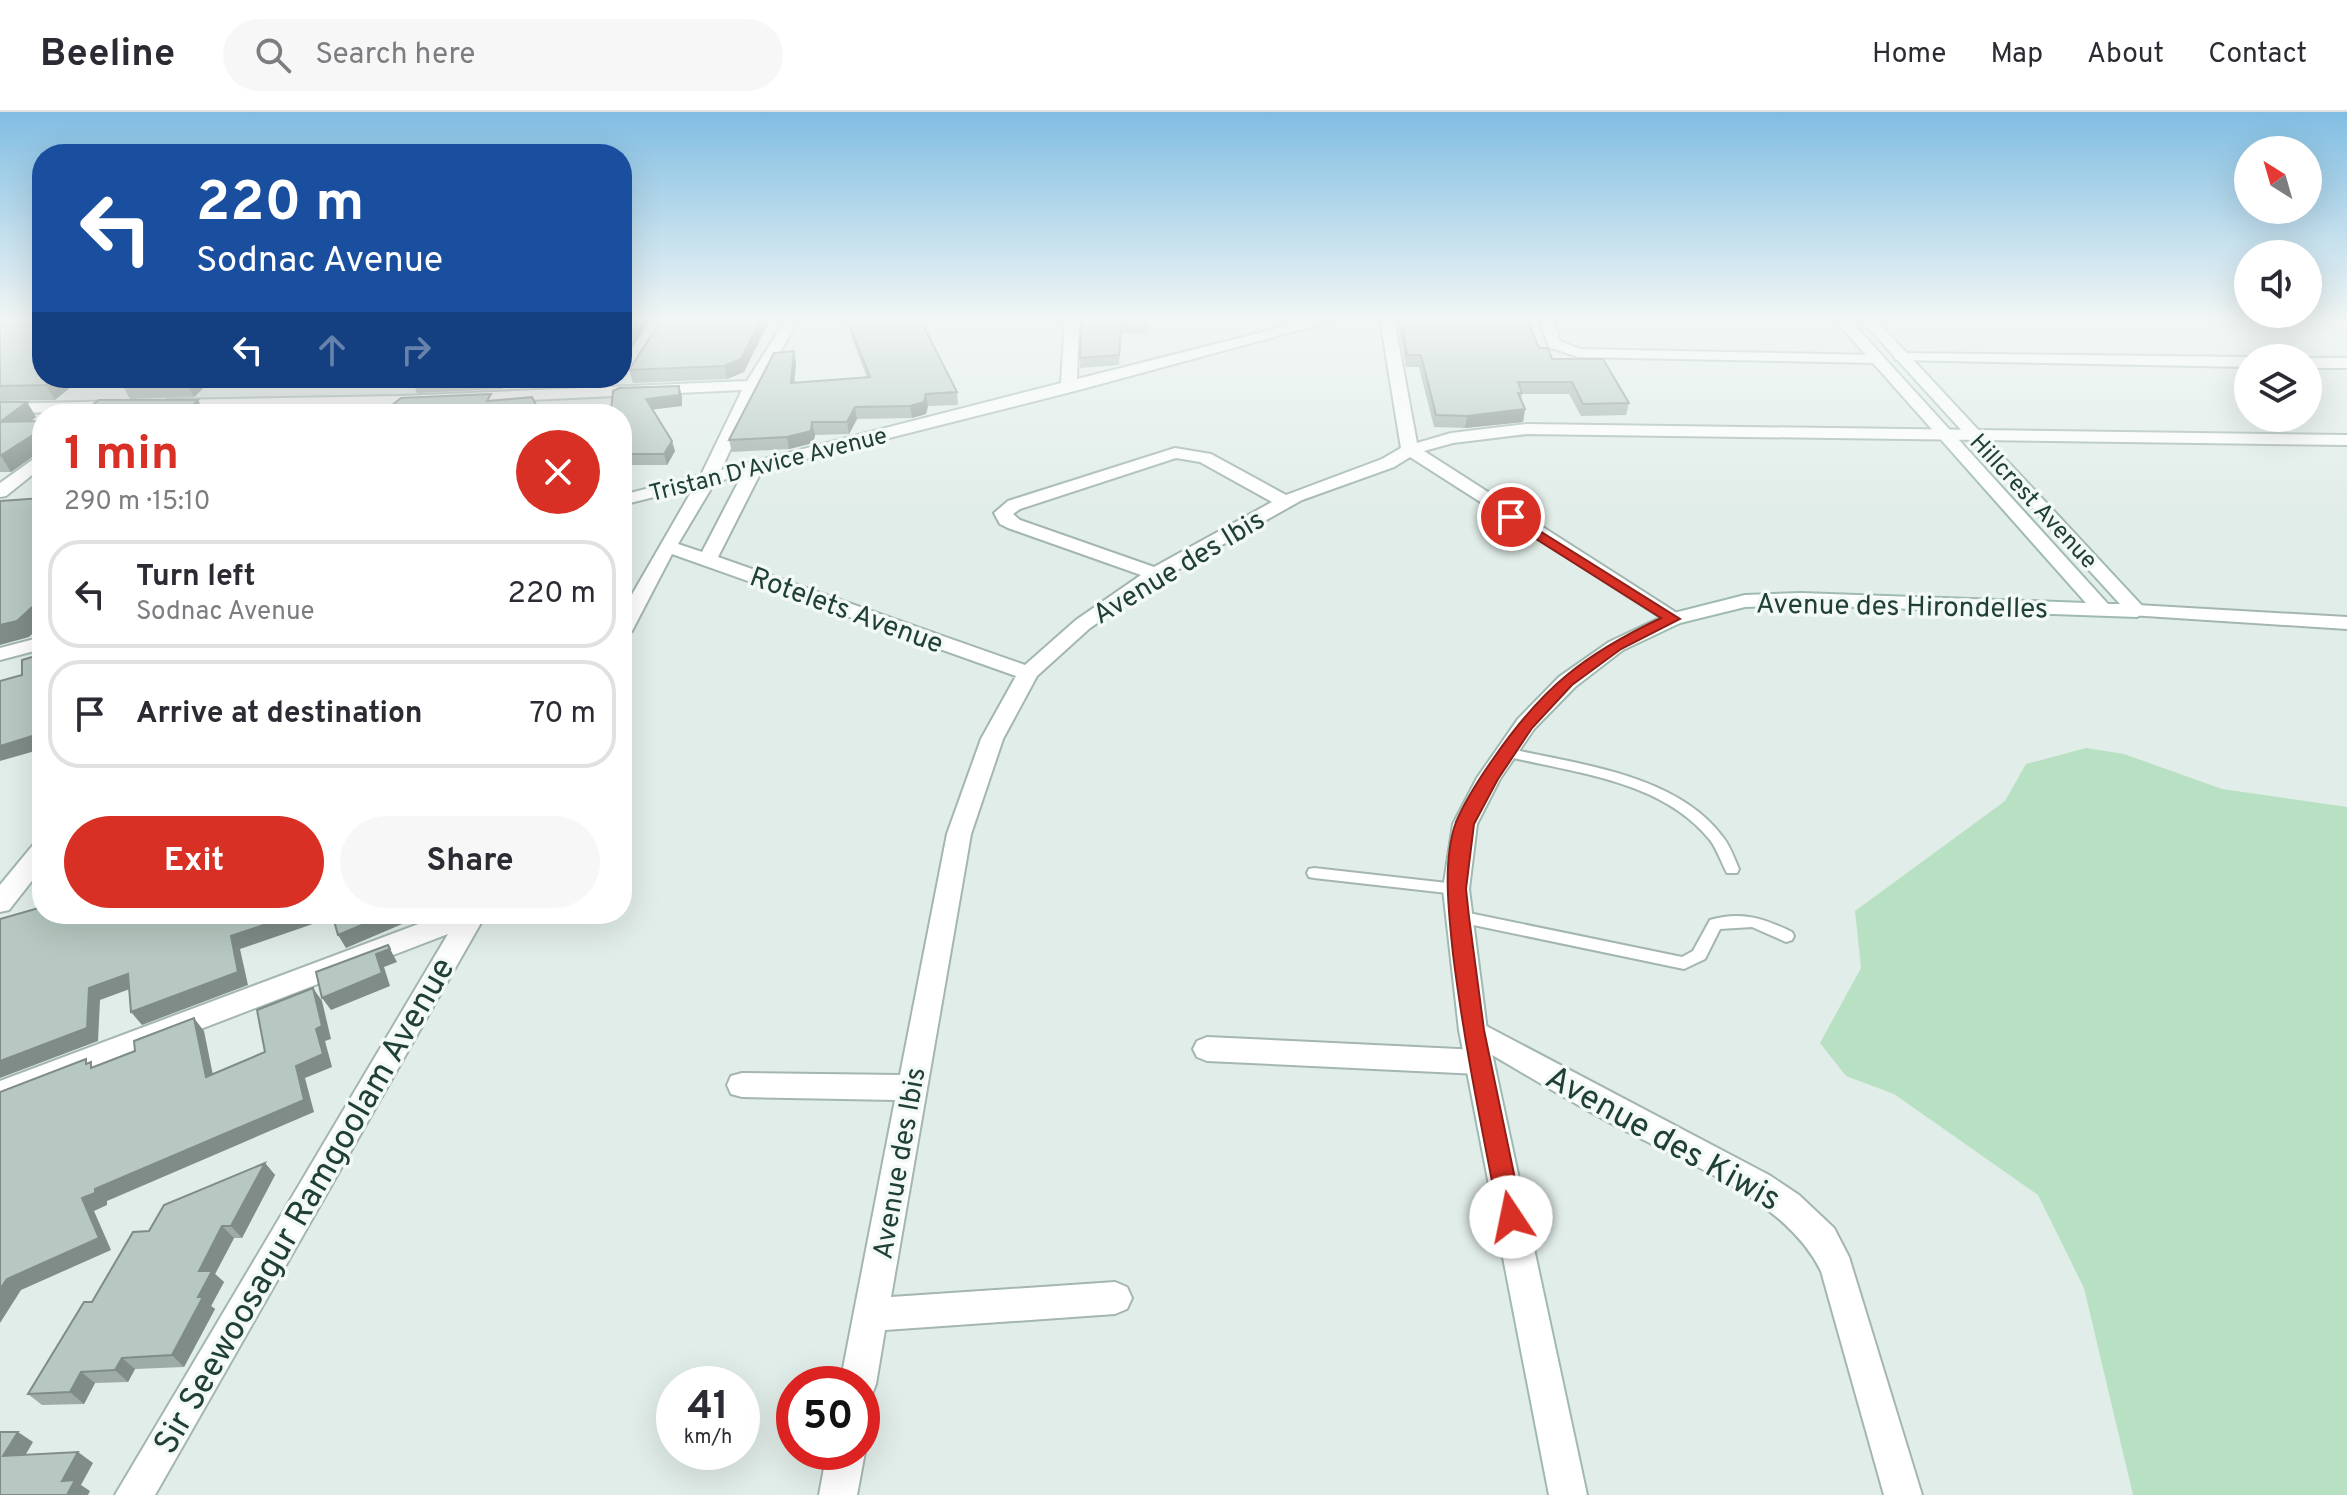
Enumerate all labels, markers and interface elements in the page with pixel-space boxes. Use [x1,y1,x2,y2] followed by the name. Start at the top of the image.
[223,19,783,91] search box
[40,31,175,80] text: Beeline
[251,33,295,77] icon: search
[315,37,475,74] text: Search here
[1872,37,1946,73] text: Home
[1990,37,2043,73] text: Map
[2087,37,2164,73] text: About
[2208,37,2307,73] text: Contact
[2234,136,2322,224] north arrow
[2234,136,2322,432] map controls
[196,170,364,240] text: 220 m
[64,176,168,280] icon: left
[196,239,443,285] text: Sodnac Avenue
[2234,240,2322,328] button: sound
[226,328,270,372] icon: left
[310,328,354,372] icon: ahead
[394,328,438,372] icon: right
[2234,344,2322,432] button: layers
[646,422,891,510] street label: Tristan D'Avice Avenue
[64,426,179,486] text: 1 min
[1962,429,2103,576] street label: Hillcrest Avenue
[516,430,600,514] button: close
[1477,483,1545,551] pin
[64,486,210,519] text: 290 m · 15:10
[1489,495,1533,539] icon: arrive
[1087,503,1272,634] street label: Avenue des Ibis
[136,559,256,596] text: Turn left
[744,560,948,663] street label: Rotelets Avenue
[68,572,112,616] icon: left
[508,576,596,613] text: 220 m
[1755,587,2048,629] street label: Avenue des Hirondelles
[136,596,314,629] text: Sodnac Avenue
[68,692,112,736] icon: arrive
[136,696,422,733] text: Arrive at destination
[530,696,596,733] text: 70 m
[64,816,324,908] button: Exit
[340,816,600,908] button: Share
[146,951,466,1463] street label: Sir Seewoosagur Ramgoolam Avenue
[1537,1058,1788,1223] street label: Avenue des Kiwis
[866,1065,936,1262] street label: Avenue des Ibis
[1469,1175,1553,1259] position arrow
[776,1366,880,1470] speed limit sign: 50
[687,1383,729,1433] text: 41
[684,1425,732,1451] text: km/h

